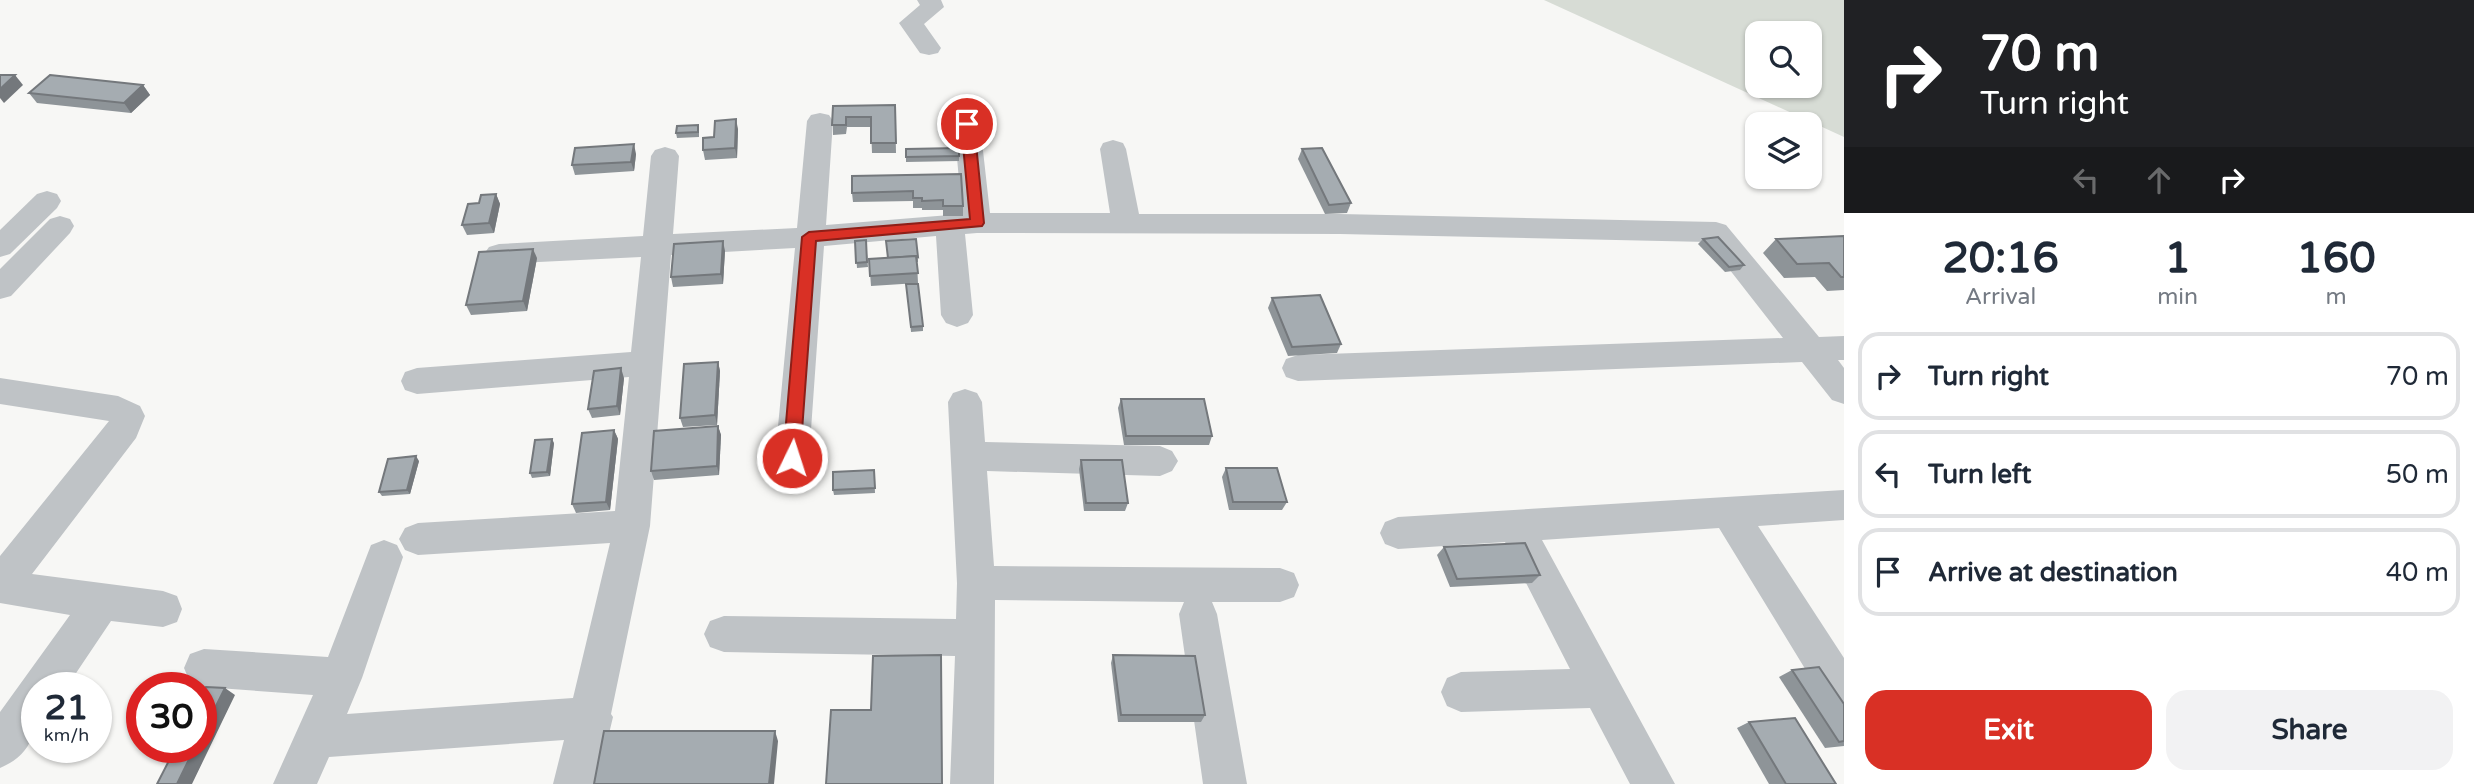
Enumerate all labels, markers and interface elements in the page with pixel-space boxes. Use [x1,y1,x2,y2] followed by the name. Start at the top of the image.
[1745,21,1822,189] map controls
[1745,21,1822,98] button: search
[1980,25,2099,84] text: 70 m
[1865,28,1956,119] icon: right
[1980,85,2129,123] text: Turn right
[937,94,997,154] pin
[948,105,986,143] icon: arrive
[1745,112,1822,189] button: layers
[2067,161,2105,199] icon: left
[2140,161,2178,199] icon: ahead
[2213,161,2251,199] icon: right
[1942,233,2059,284] text: 20:16
[2164,233,2191,284] text: 1
[2296,233,2376,284] text: 160
[1965,283,2036,311] text: Arrival
[2157,283,2198,311] text: min
[2325,283,2347,311] text: m
[1869,357,1907,395] icon: right
[1928,361,2049,392] text: Turn right
[2386,361,2449,392] text: 70 m
[755,421,829,495] position arrow
[1869,455,1907,493] icon: left
[1928,459,2031,490] text: Turn left
[2386,459,2449,490] text: 50 m
[1869,553,1907,591] icon: arrive
[1928,557,2178,588] text: Arrive at destination
[2386,557,2449,588] text: 40 m
[126,672,217,763] speed limit sign: 30
[45,687,88,729] text: 21
[1865,690,2152,770] button: Exit
[2166,690,2453,770] button: Share
[44,724,89,746] text: km/h

